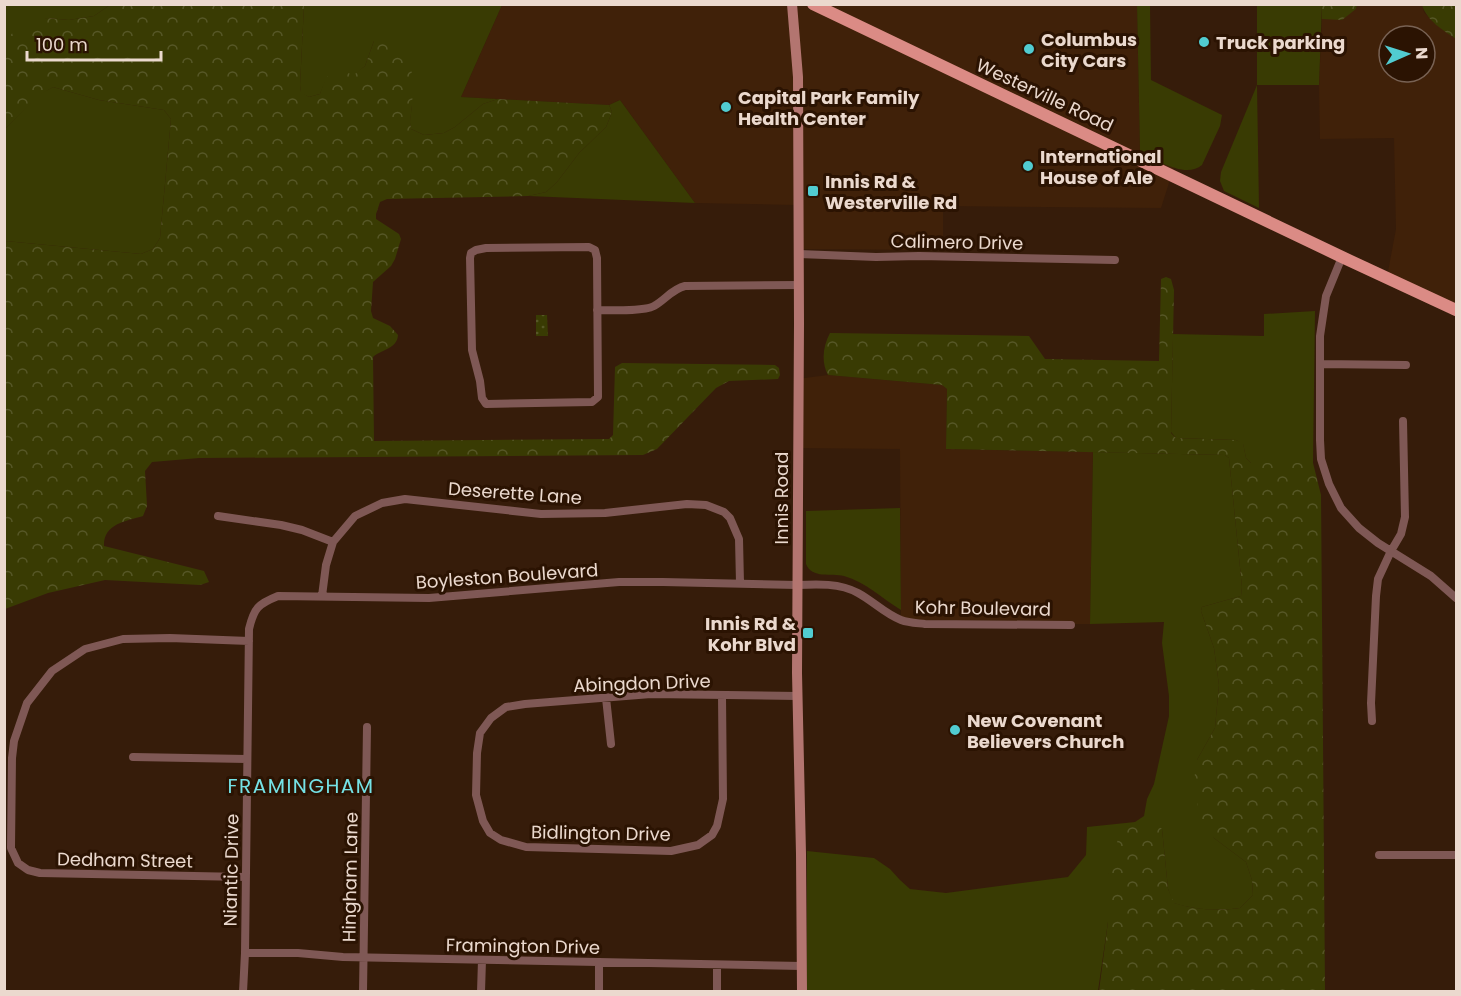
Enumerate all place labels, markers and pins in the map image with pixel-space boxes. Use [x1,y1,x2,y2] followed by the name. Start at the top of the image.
[1041,27,1137,73] place label: Columbus City Cars
[1216,30,1345,55] place label: Truck parking
[1197,35,1211,49] marker: Truck parking
[1022,42,1036,56] marker: Columbus City Cars
[738,85,920,131] place label: Capital Park Family Health Center
[719,100,733,114] marker: Capital Park Family Health Center
[1040,144,1162,190] place label: International House of Ale
[1021,159,1035,173] marker: International House of Ale
[825,169,957,215] place label: Innis Rd & Westerville Rd
[806,184,820,198] marker: Innis Rd & Westerville Rd
[705,611,797,657] place label: Innis Rd & Kohr Blvd
[801,626,815,640] marker: Innis Rd & Kohr Blvd
[967,708,1124,754] place label: New Covenant Believers Church
[948,723,962,737] marker: New Covenant Believers Church

